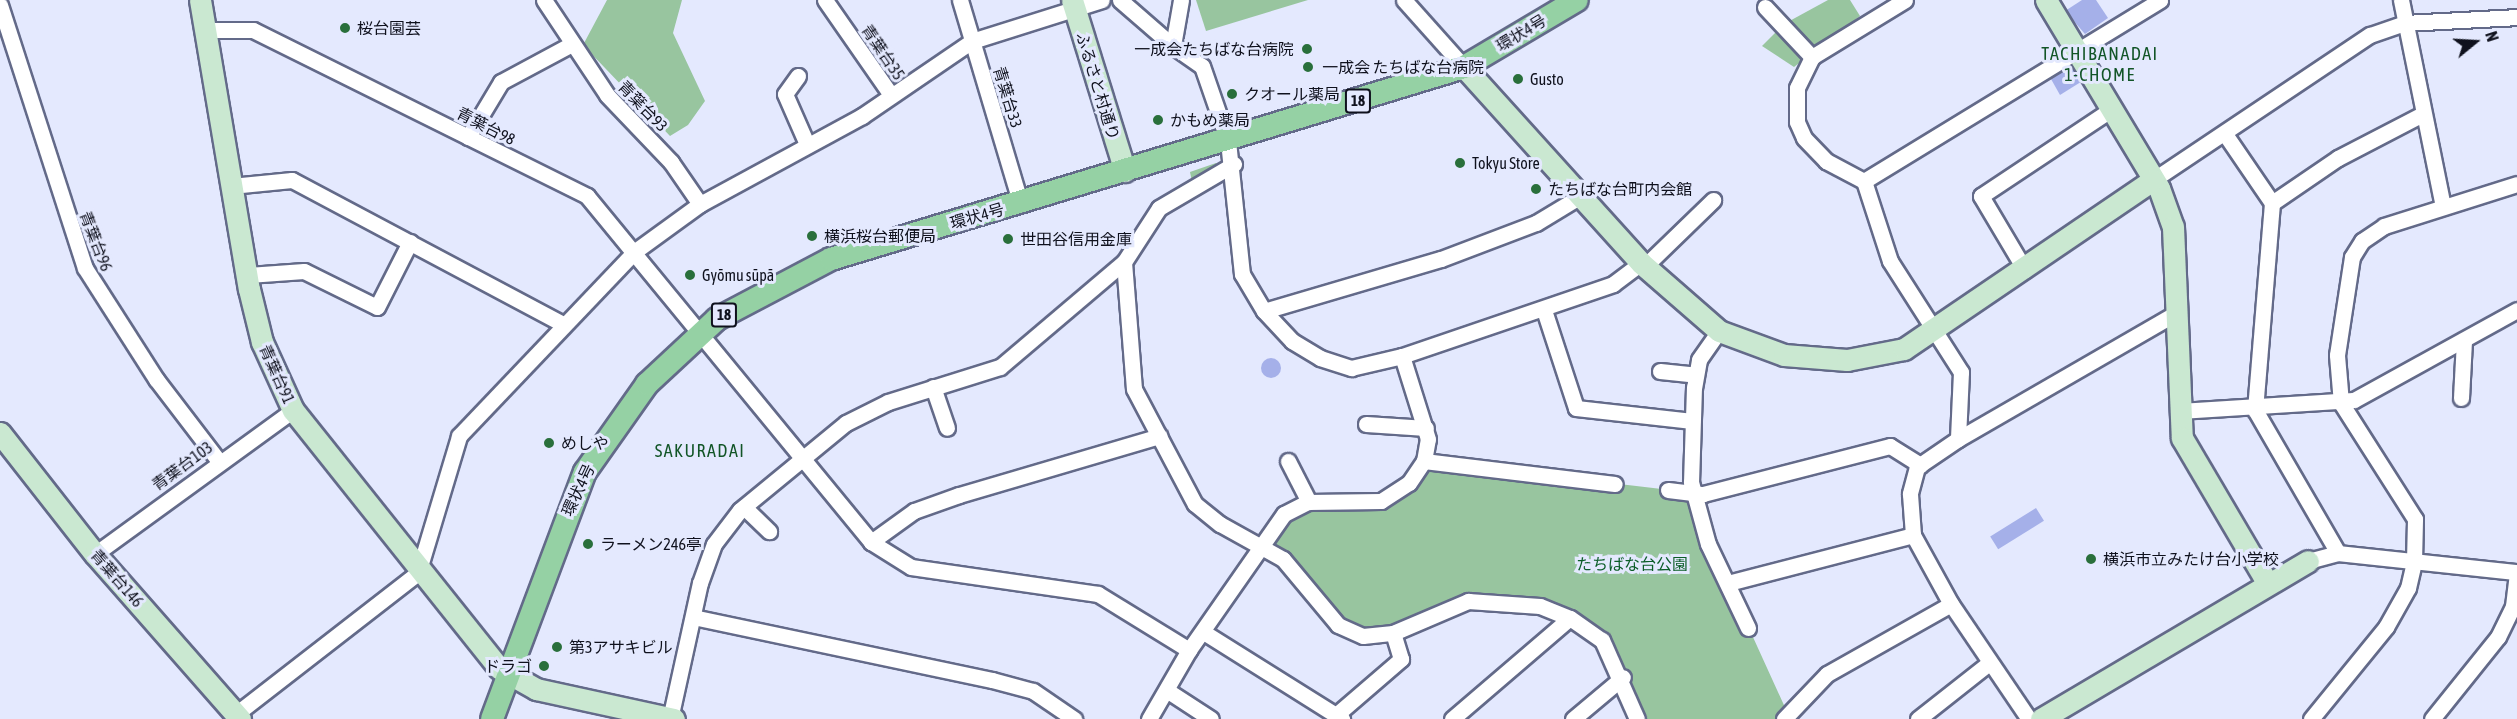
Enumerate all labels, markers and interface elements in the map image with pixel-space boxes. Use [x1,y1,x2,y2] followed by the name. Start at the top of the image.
[1492,10,1550,56] street label: 環状4号
[2445,12,2505,72] north arrow
[357,18,421,38] place label: 桜台園芸
[338,21,352,35] marker: 桜台園芸
[857,21,909,83] street label: 青葉台35
[2482,29,2502,44] text: N
[1072,30,1124,142] street label: ふるさと村通り
[1134,39,1294,59] place label: 一成会たちばな台病院
[1298,40,1316,58] marker: 一成会たちばな台病院
[2041,44,2159,86] district label: TACHIBANADAI 1-CHOME
[1322,57,1484,77] place label: 一成会 たちばな台病院
[1299,58,1317,76] marker: 一成会 たちばな台病院
[990,64,1026,130] street label: 青葉台33
[1530,69,1564,89] place label: Gusto
[1511,72,1525,86] marker: Gusto
[614,77,672,135] street label: 青葉台93
[1244,84,1340,104] place label: クオール薬局
[1225,87,1239,101] marker: クオール薬局
[1344,89,1372,113] road number: 18
[454,103,518,149] street label: 青葉台98
[1170,110,1250,130] place label: かもめ薬局
[1151,113,1165,127] marker: かもめ薬局
[1472,153,1540,173] place label: Tokyu Store
[1453,156,1467,170] marker: Tokyu Store
[1548,179,1692,199] place label: たちばな台町内会館
[1529,182,1543,196] marker: たちばな台町内会館
[948,199,1006,233] street label: 環状4号
[76,208,116,274] street label: 青葉台96
[824,226,936,246] place label: 横浜桜台郵便局
[805,229,819,243] marker: 横浜桜台郵便局
[1020,229,1132,249] place label: 世田谷信用金庫
[1001,232,1015,246] marker: 世田谷信用金庫
[702,265,774,285] place label: Gyōmu sūpā
[683,268,697,282] marker: Gyōmu sūpā
[710,303,738,327] road number: 18
[255,341,299,407] street label: 青葉台91
[561,433,609,453] place label: めしや
[542,436,556,450] marker: めしや
[148,437,216,495] street label: 青葉台103
[655,440,745,462] district label: SAKURADAI
[558,461,598,519] street label: 環状4号
[600,534,703,554] place label: ラーメン246亭
[581,537,595,551] marker: ラーメン246亭
[87,545,147,611] street label: 青葉台146
[2103,549,2279,569] place label: 横浜市立みたけ台小学校
[2084,552,2098,566] marker: 横浜市立みたけ台小学校
[1576,554,1688,574] park label: たちばな台公園
[569,637,673,657] place label: 第3アサキビル
[550,640,564,654] marker: 第3アサキビル
[484,656,532,676] place label: ドラゴ
[537,659,551,673] marker: ドラゴ

